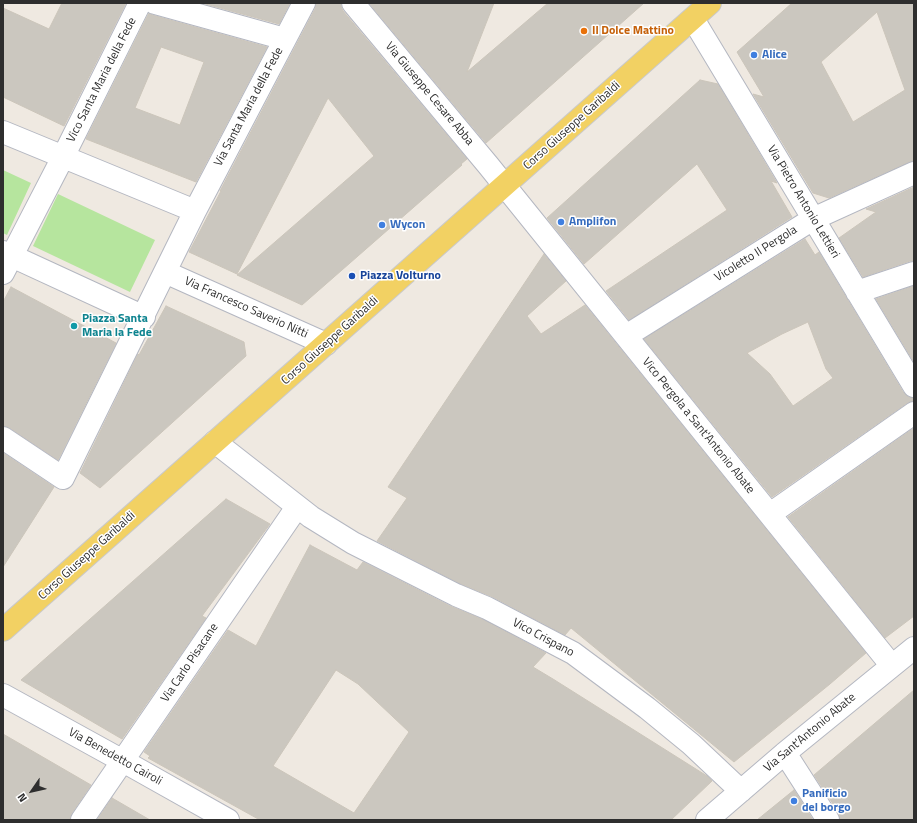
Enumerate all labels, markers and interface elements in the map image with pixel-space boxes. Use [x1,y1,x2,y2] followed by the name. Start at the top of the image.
[64,15,140,145] street label: Vico Santa Maria della Fede
[592,24,674,38] place label: Il Dolce Mattino
[579,26,589,36] marker: Il Dolce Mattino
[382,39,476,149] street label: Via Giuseppe Cesare Abba
[211,45,287,169] street label: Via Santa Maria della Fede
[762,48,787,62] place label: Alice
[749,50,759,60] marker: Alice
[521,79,623,173] street label: Corso Giuseppe Garibaldi
[764,143,842,261] street label: Via Pietro Antonio Lettieri
[569,215,616,229] place label: Amplifon
[556,217,566,227] marker: Amplifon
[390,218,425,232] place label: Wycon
[377,220,387,230] marker: Wycon
[712,223,800,285] street label: Vicoletto II Pergola
[360,269,441,283] place label: Piazza Volturno
[347,271,357,281] marker: Piazza Volturno
[182,274,310,342] street label: Via Francesco Saverio Nitti
[279,294,381,388] street label: Corso Giuseppe Garibaldi
[82,312,152,340] place label: Piazza Santa Maria la Fede
[69,321,79,331] marker: Piazza Santa Maria la Fede
[639,355,757,497] street label: Vico Pergola a Sant'Antonio Abate
[36,509,138,603] street label: Corso Giuseppe Garibaldi
[510,616,576,660] street label: Vico Crispano
[158,621,222,705] street label: Via Carlo Pisacane
[761,690,859,776] street label: Via Sant'Antonio Abate
[66,725,164,789] street label: Via Benedetto Cairoli
[12,771,52,811] north arrow
[802,787,851,815] place label: Panificio del borgo
[13,790,31,805] text: N
[789,796,799,806] marker: Panificio del borgo

